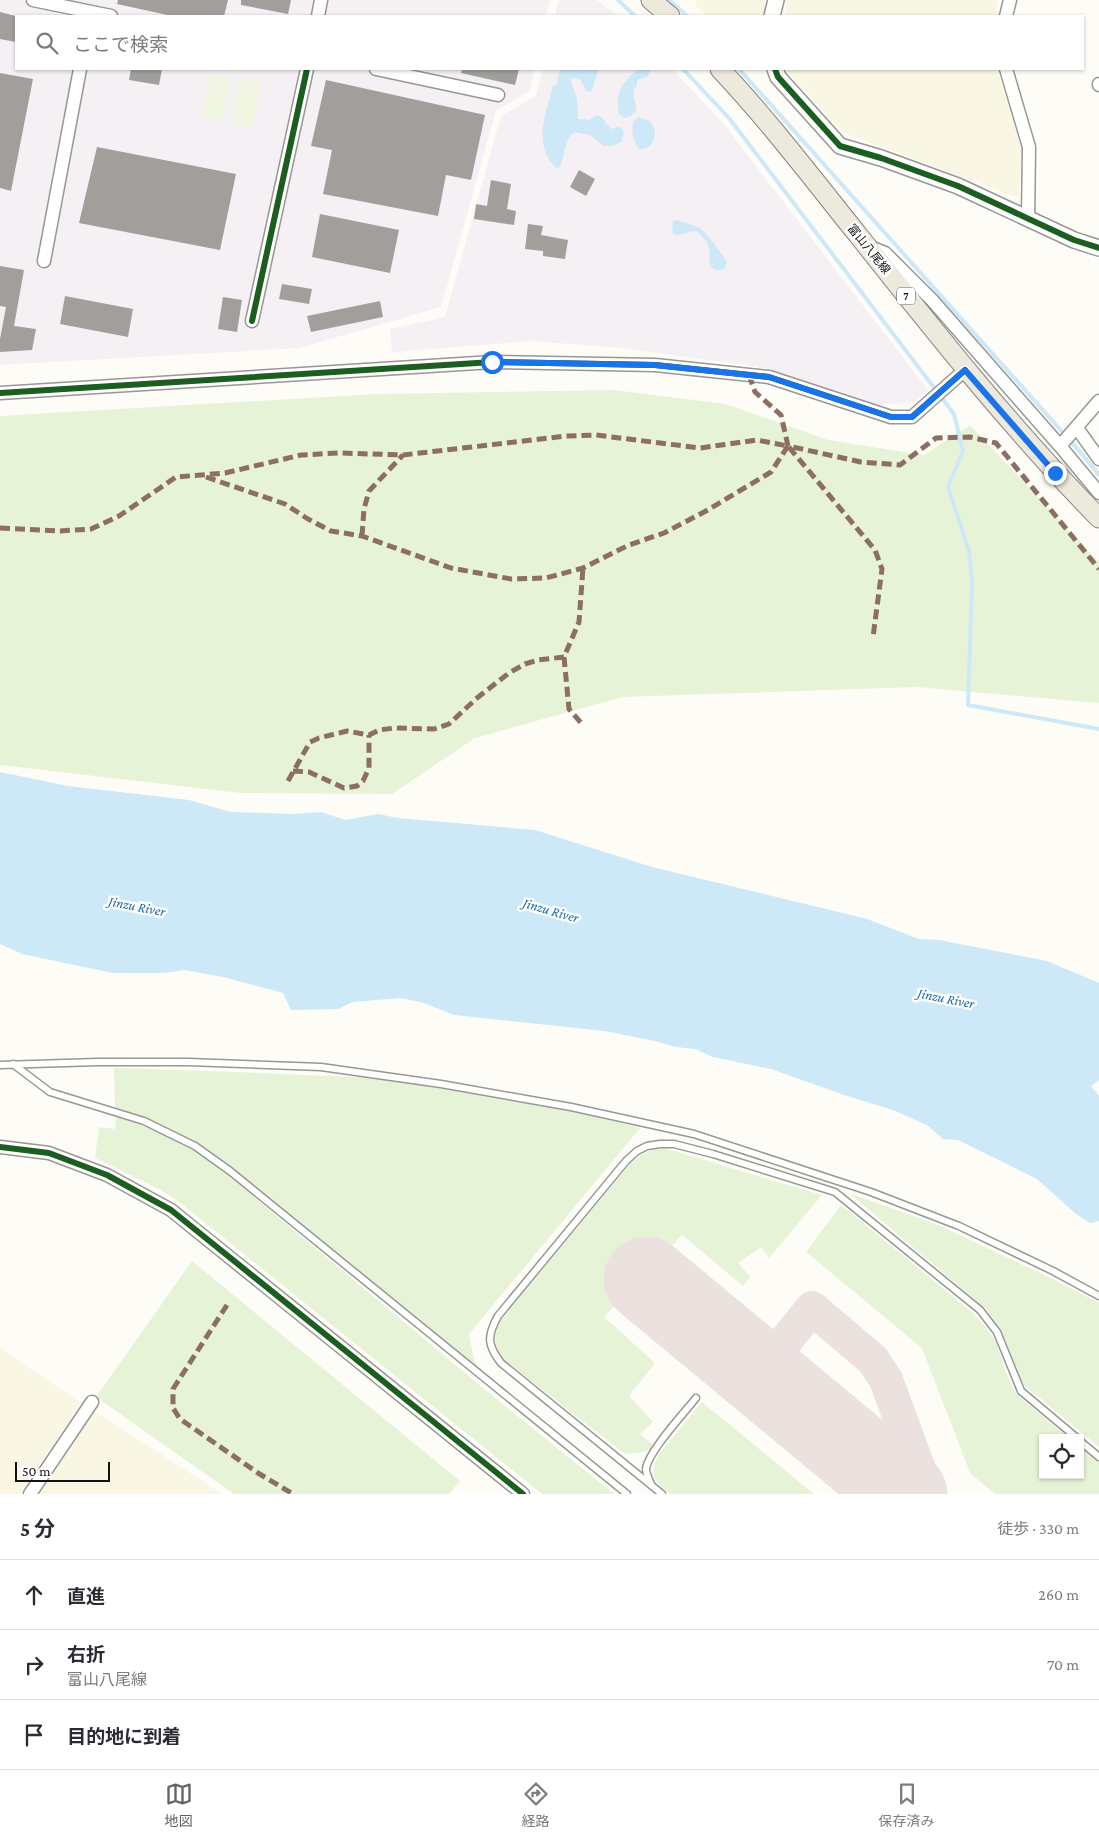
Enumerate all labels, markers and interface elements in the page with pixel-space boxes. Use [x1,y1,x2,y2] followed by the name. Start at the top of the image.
[15,15,1084,70] search box
[33,29,61,57] icon: search
[73,34,168,55] text: ここで検索
[845,221,893,277] street label: 富山八尾線
[897,288,915,304] road number: 7
[481,351,504,374] route start
[1044,462,1067,485] route end
[104,892,168,920] water label: Jinzu River
[518,894,582,926] water label: Jinzu River
[913,984,977,1012] water label: Jinzu River
[1039,1434,1084,1479] map controls
[1039,1434,1084,1479] button: locate
[15,1459,110,1482] scale bar
[22,1463,50,1479] text: 50 m
[20,1517,55,1541] text: 5 分
[997,1520,1079,1537] text: 徒歩 · 330 m
[20,1581,48,1609] icon: ahead
[67,1586,105,1607] text: 直進
[1038,1586,1079,1603] text: 260 m
[67,1644,105,1665] text: 右折
[20,1651,48,1679] icon: right
[1047,1656,1079,1673] text: 70 m
[67,1671,147,1688] text: 富山八尾線
[20,1721,48,1749] icon: arrive
[67,1726,181,1747] text: 目的地に到着
[165,1780,193,1830] tab: 地図
[522,1780,550,1830] tab: 経路
[879,1780,935,1830] tab: 保存済み

